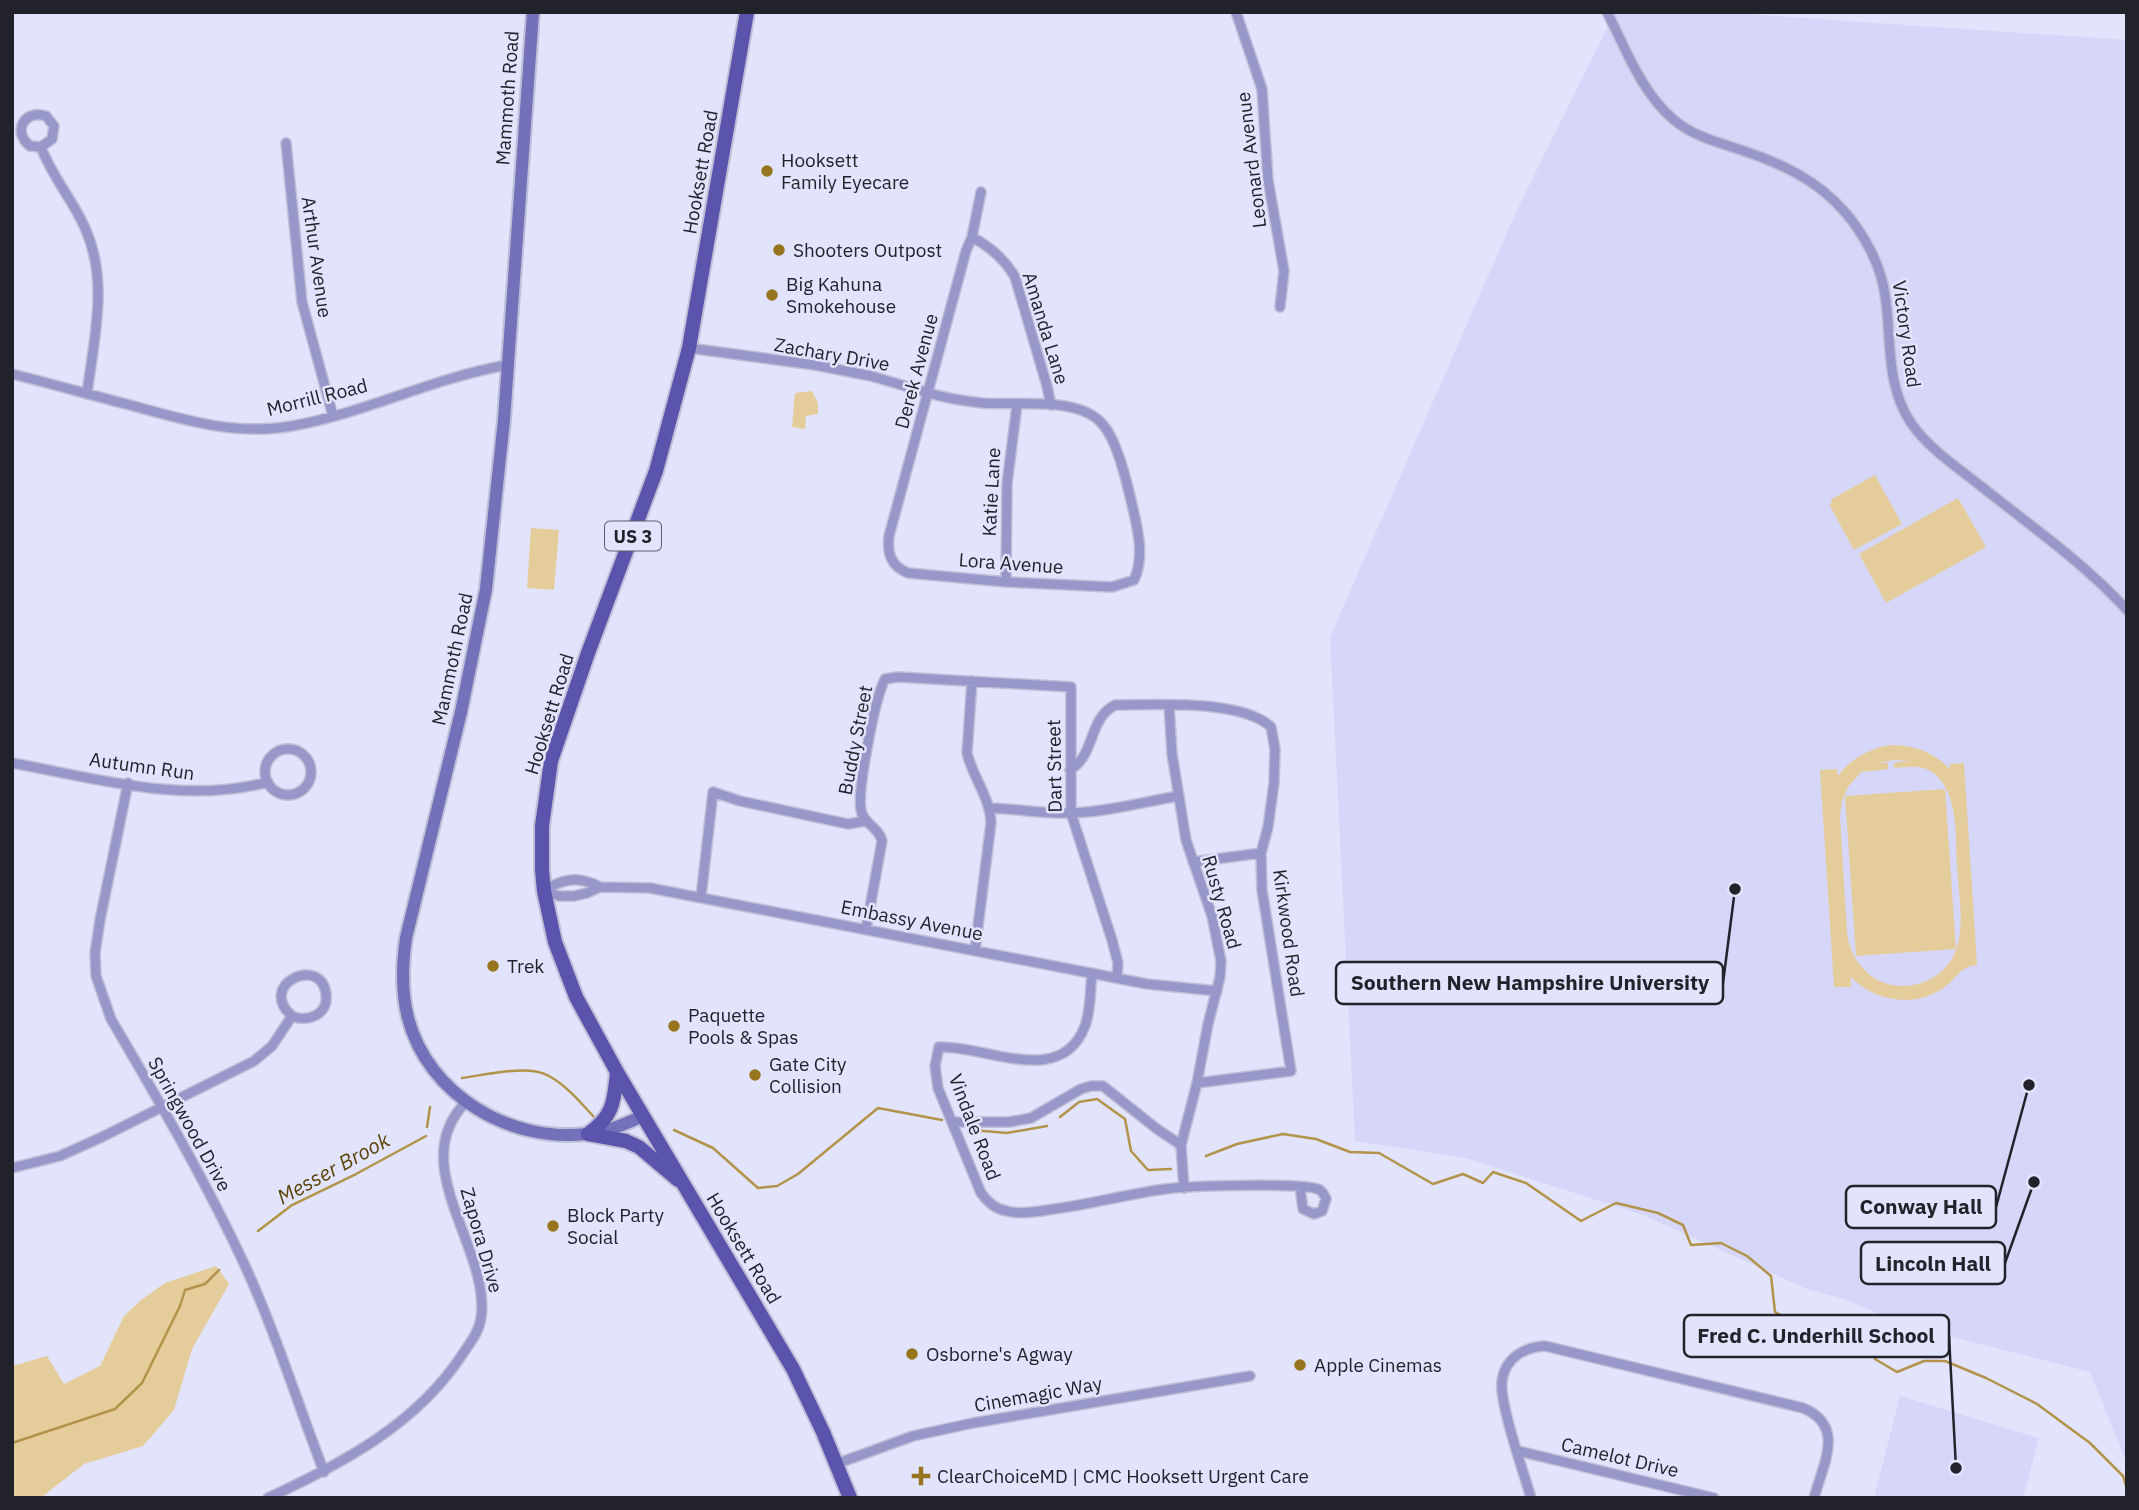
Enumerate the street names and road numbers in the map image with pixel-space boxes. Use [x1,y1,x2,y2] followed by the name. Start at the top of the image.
[490,30,524,166] street label: Mammoth Road
[1231,90,1271,230] street label: Leonard Avenue
[677,108,723,236] street label: Hooksett Road
[297,195,337,319] street label: Arthur Avenue
[1018,269,1074,387] street label: Amanda Lane
[1888,279,1926,389] street label: Victory Road
[889,311,943,431] street label: Derek Avenue
[772,332,892,376] street label: Zachary Drive
[264,373,370,421] street label: Morrill Road
[977,447,1005,537] street label: Katie Lane
[605,522,661,550] road number: US 3
[958,547,1064,579] street label: Lora Avenue
[426,590,478,728] street label: Mammoth Road
[519,650,579,778] street label: Hooksett Road
[833,683,877,797] street label: Buddy Street
[1041,719,1067,813] street label: Dart Street
[88,747,196,785] street label: Autumn Run
[1197,852,1247,952] street label: Rusty Road
[1268,868,1310,998] street label: Kirkwood Road
[839,894,985,946] street label: Embassy Avenue
[143,1053,237,1195] street label: Springwood Drive
[944,1070,1006,1184] street label: Vindale Road
[456,1185,508,1295] street label: Zapora Drive
[701,1188,787,1308] street label: Hooksett Road
[972,1371,1104,1417] street label: Cinemagic Way
[1559,1432,1681,1482] street label: Camelot Drive

